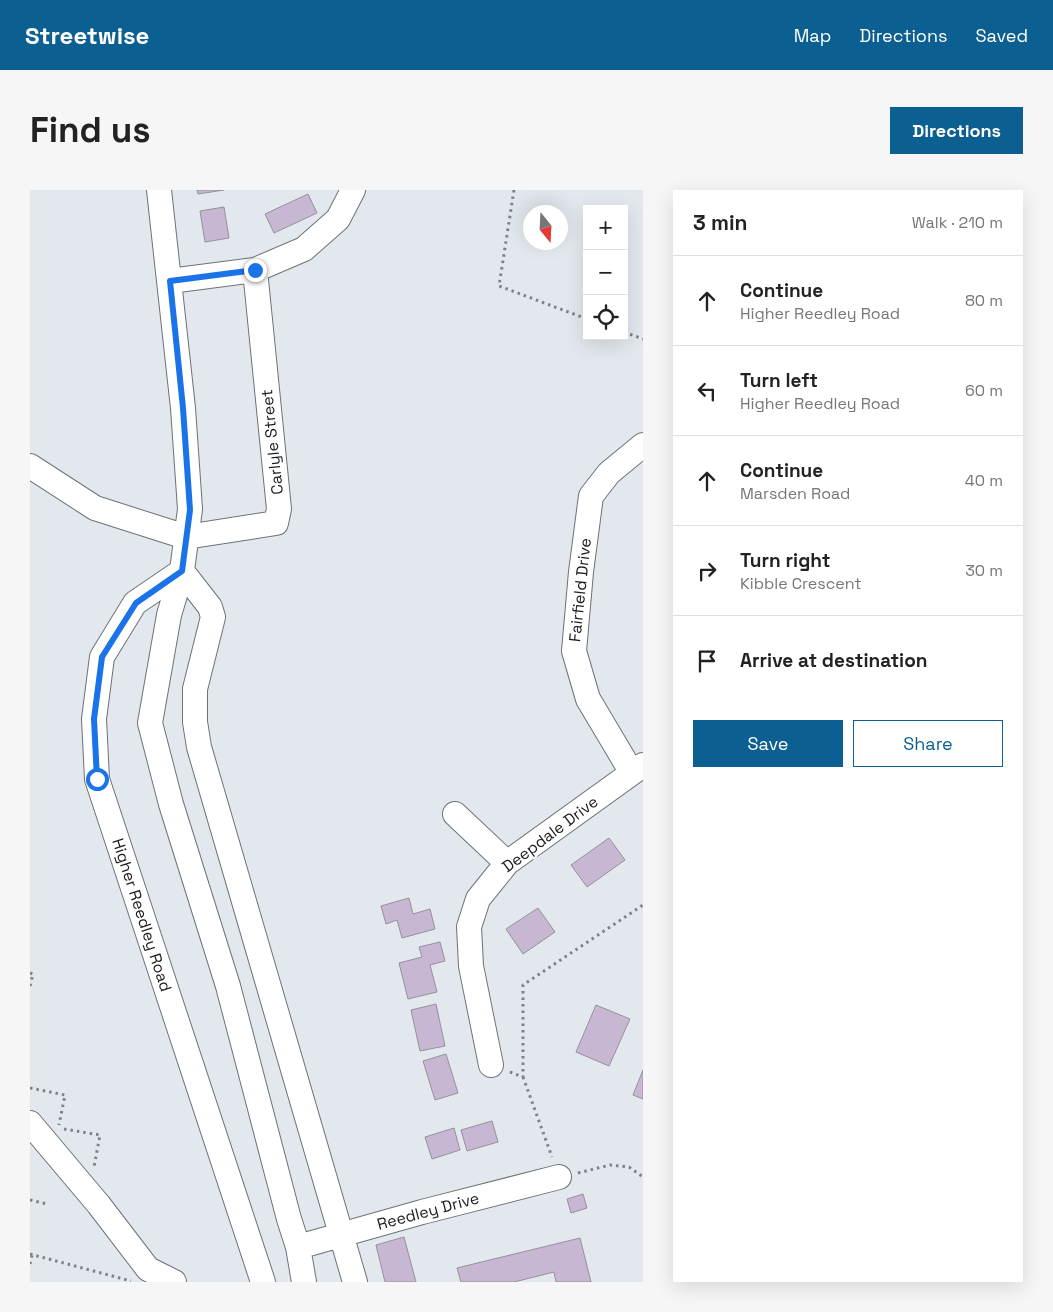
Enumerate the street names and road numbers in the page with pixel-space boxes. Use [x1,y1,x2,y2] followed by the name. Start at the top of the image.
[256,388,288,496] street label: Carlyle Street
[564,537,596,643] street label: Fairfield Drive
[498,791,602,877] street label: Deepdale Drive
[107,836,177,994] street label: Higher Reedley Road
[375,1187,481,1235] street label: Reedley Drive

